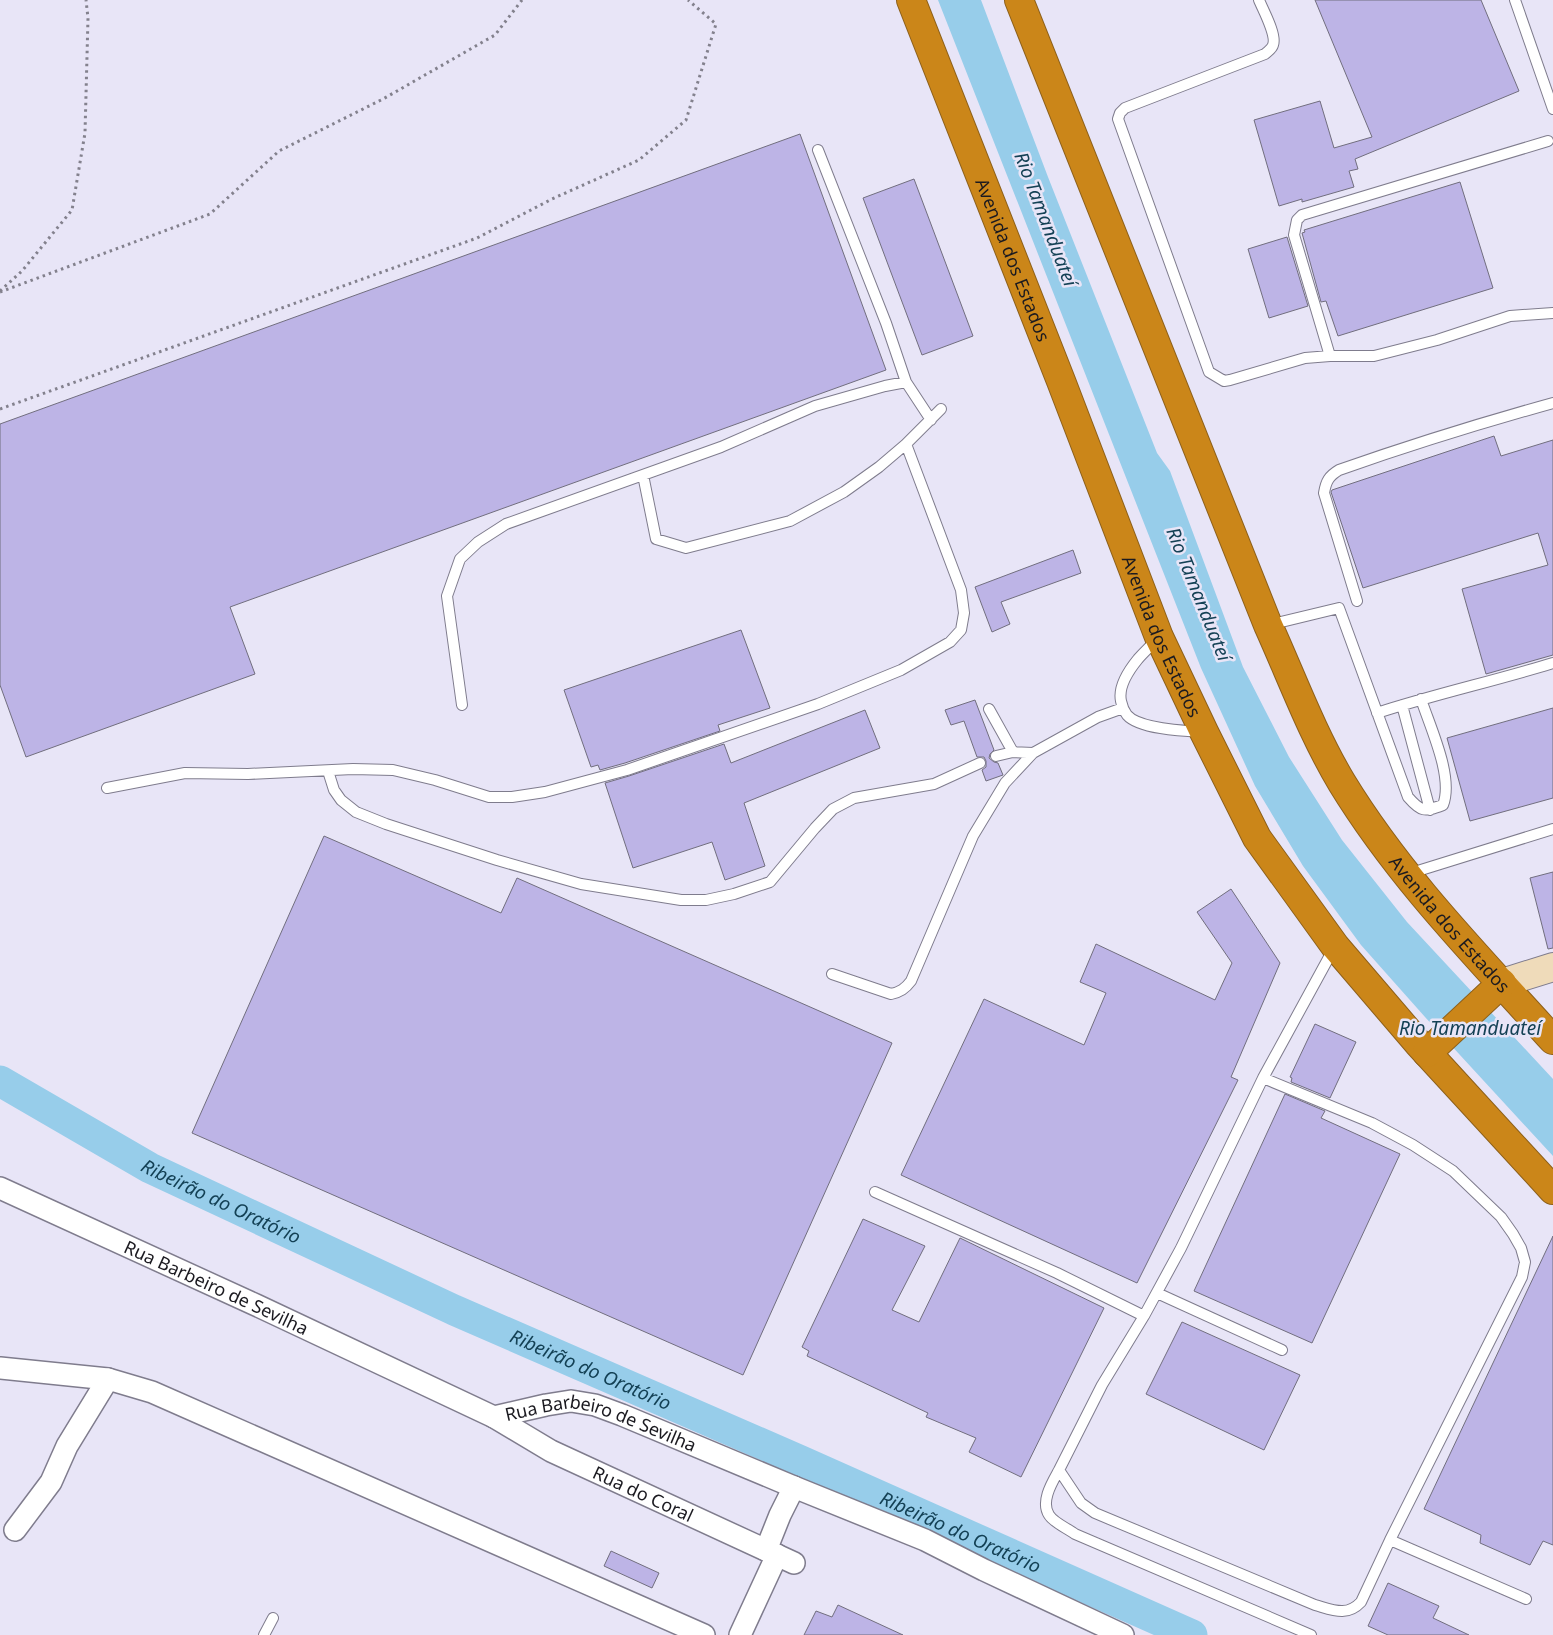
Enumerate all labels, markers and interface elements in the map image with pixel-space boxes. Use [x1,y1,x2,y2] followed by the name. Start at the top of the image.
[1008,148,1084,292] water label: Rio Tamanduateí
[970,174,1056,345] street label: Avenida dos Estados
[1160,523,1238,667] water label: Rio Tamanduateí
[1117,552,1207,721] street label: Avenida dos Estados
[1384,850,1516,997] street label: Avenida dos Estados
[1399,1015,1543,1041] water label: Rio Tamanduateí
[136,1153,305,1250] water label: Ribeirão do Oratório
[120,1234,312,1340] street label: Rua Barbeiro de Sevilha
[506,1323,675,1416] water label: Ribeirão do Oratório
[502,1389,700,1457] street label: Rua Barbeiro de Sevilha
[589,1460,697,1527] street label: Rua do Coral
[876,1485,1045,1579] water label: Ribeirão do Oratório

